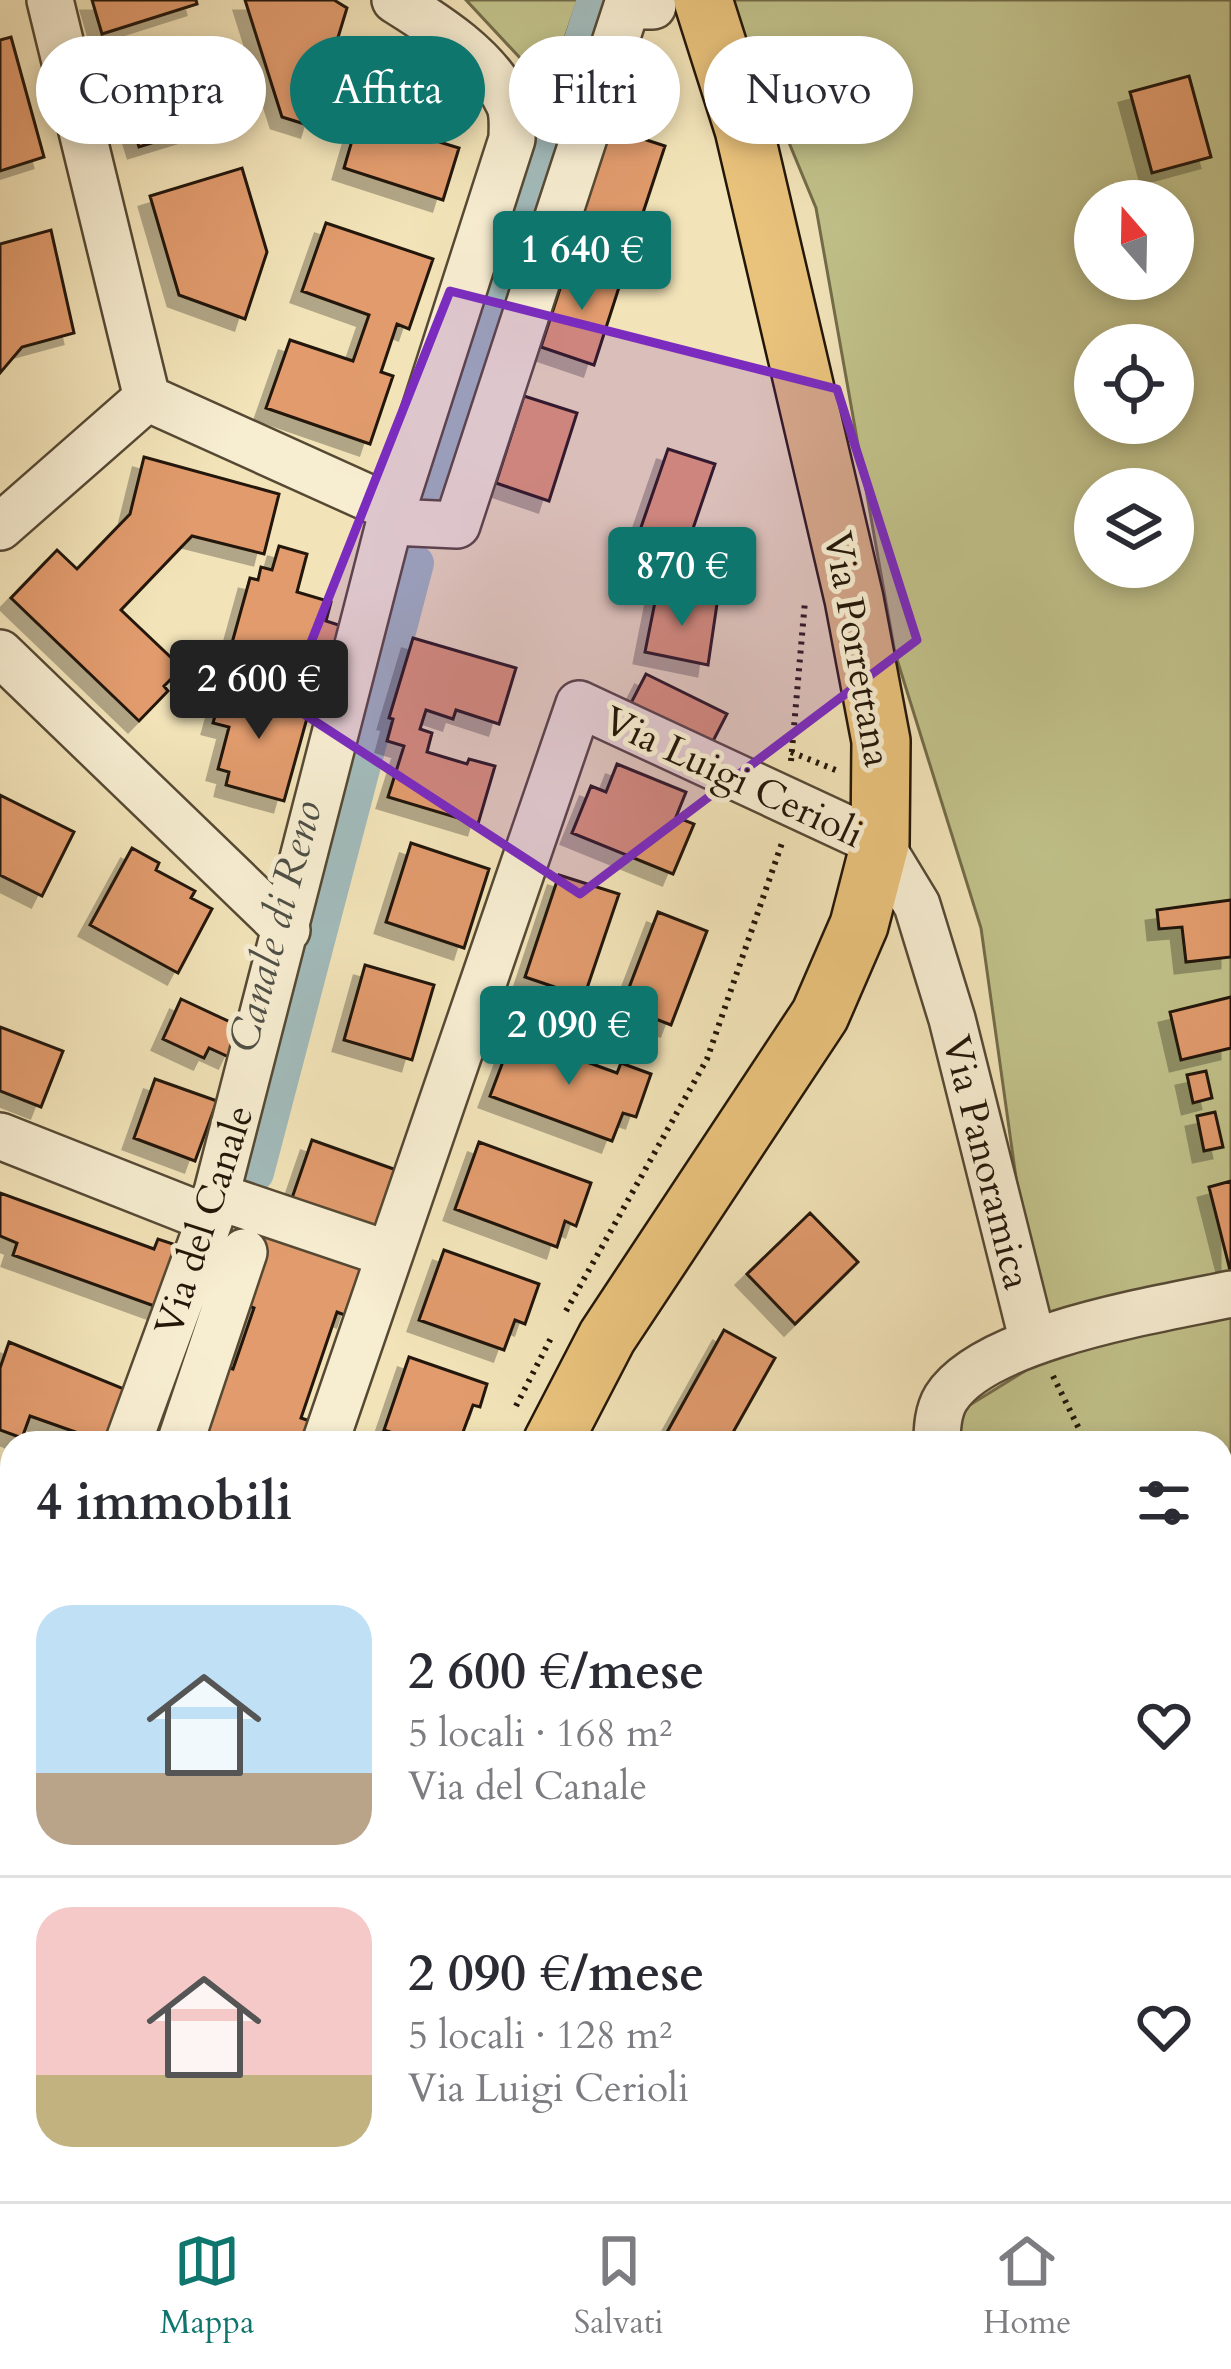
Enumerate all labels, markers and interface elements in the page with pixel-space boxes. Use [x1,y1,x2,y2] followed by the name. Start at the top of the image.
[36,36,266,144] chip: Compra
[290,36,485,144] chip: Affitta
[509,36,680,144] chip: Filtri
[704,36,913,144] chip: Nuovo
[1074,180,1194,300] north arrow
[1074,180,1194,588] map controls
[471,211,693,313] pin: 1 640 €
[520,223,644,276] text: 1 640 €
[1074,324,1194,444] button: locate
[1074,468,1194,588] button: layers
[598,527,766,629] pin: 870 €
[811,528,904,771] street label: Via Porrettana
[635,539,729,592] text: 870 €
[148,640,370,742] pin: 2 600 €
[197,652,321,705] text: 2 600 €
[595,694,872,861] street label: Via Luigi Cerioli
[215,794,336,1058] water label: Canale di Reno
[458,986,680,1088] pin: 2 090 €
[507,998,631,1051] text: 2 090 €
[929,1030,1044,1295] street label: Via Panoramica
[142,1099,267,1342] street label: Via del Canale
[36,1468,292,1538] text: 4 immobili
[1131,1470,1197,1536] icon: filters
[408,1637,705,1707] text: 2 600 €/mese
[132,1653,276,1797] icon: home
[1131,1692,1197,1758] icon: heart
[408,1707,672,1760] text: 5 locali · 168 m²
[408,1760,647,1813] text: Via del Canale
[408,1939,705,2009] text: 2 090 €/mese
[132,1955,276,2099] icon: home
[1131,1994,1197,2060] icon: heart
[408,2009,672,2062] text: 5 locali · 128 m²
[408,2062,689,2115] text: Via Luigi Cerioli
[160,2228,254,2345] tab: Mappa
[574,2228,664,2345] tab: Salvati
[983,2228,1071,2345] tab: Home

